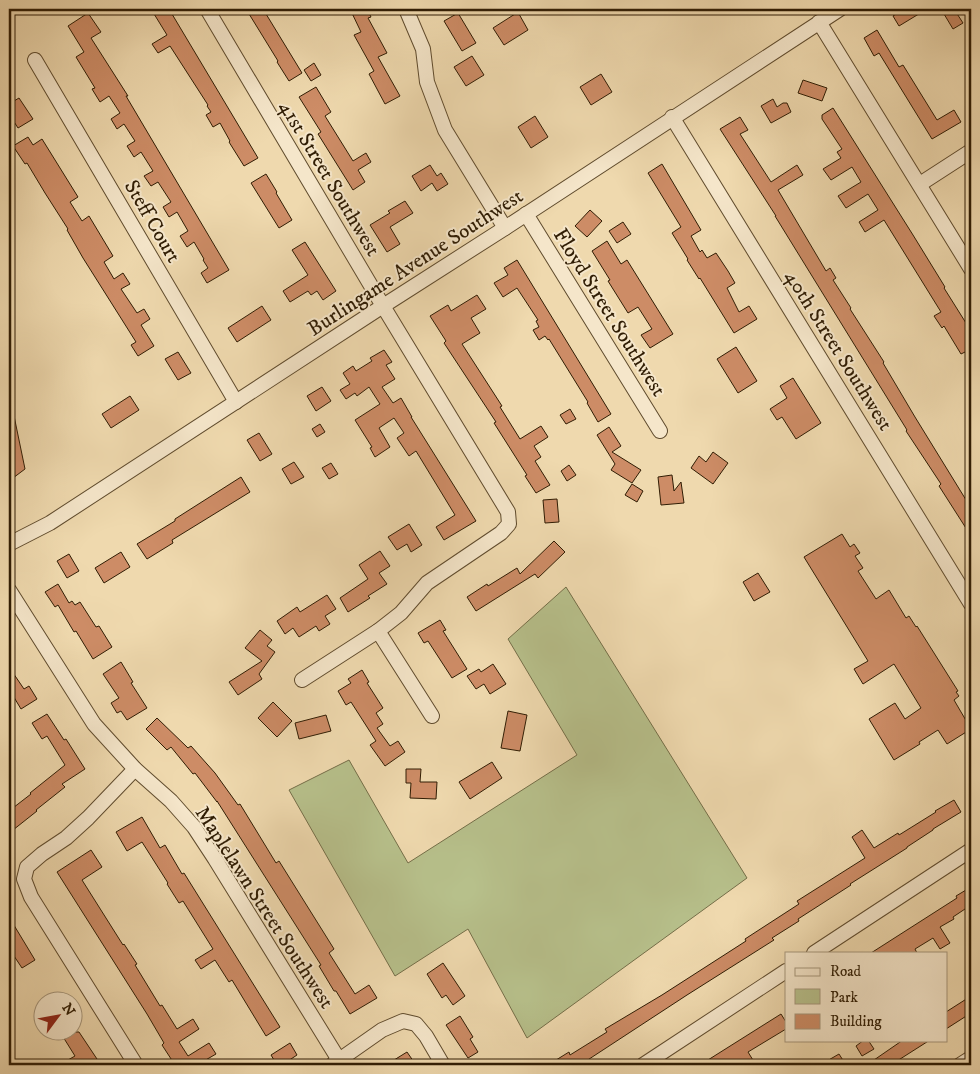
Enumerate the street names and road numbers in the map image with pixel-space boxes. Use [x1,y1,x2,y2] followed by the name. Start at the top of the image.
[272,96,386,261] street label: 41st Street Southwest
[118,175,186,268] street label: Steff Court
[303,183,528,342] street label: Burlingame Avenue Southwest
[547,224,671,402] street label: Floyd Street Southwest
[778,265,898,436] street label: 40th Street Southwest
[189,801,340,1014] street label: Maplelawn Street Southwest

